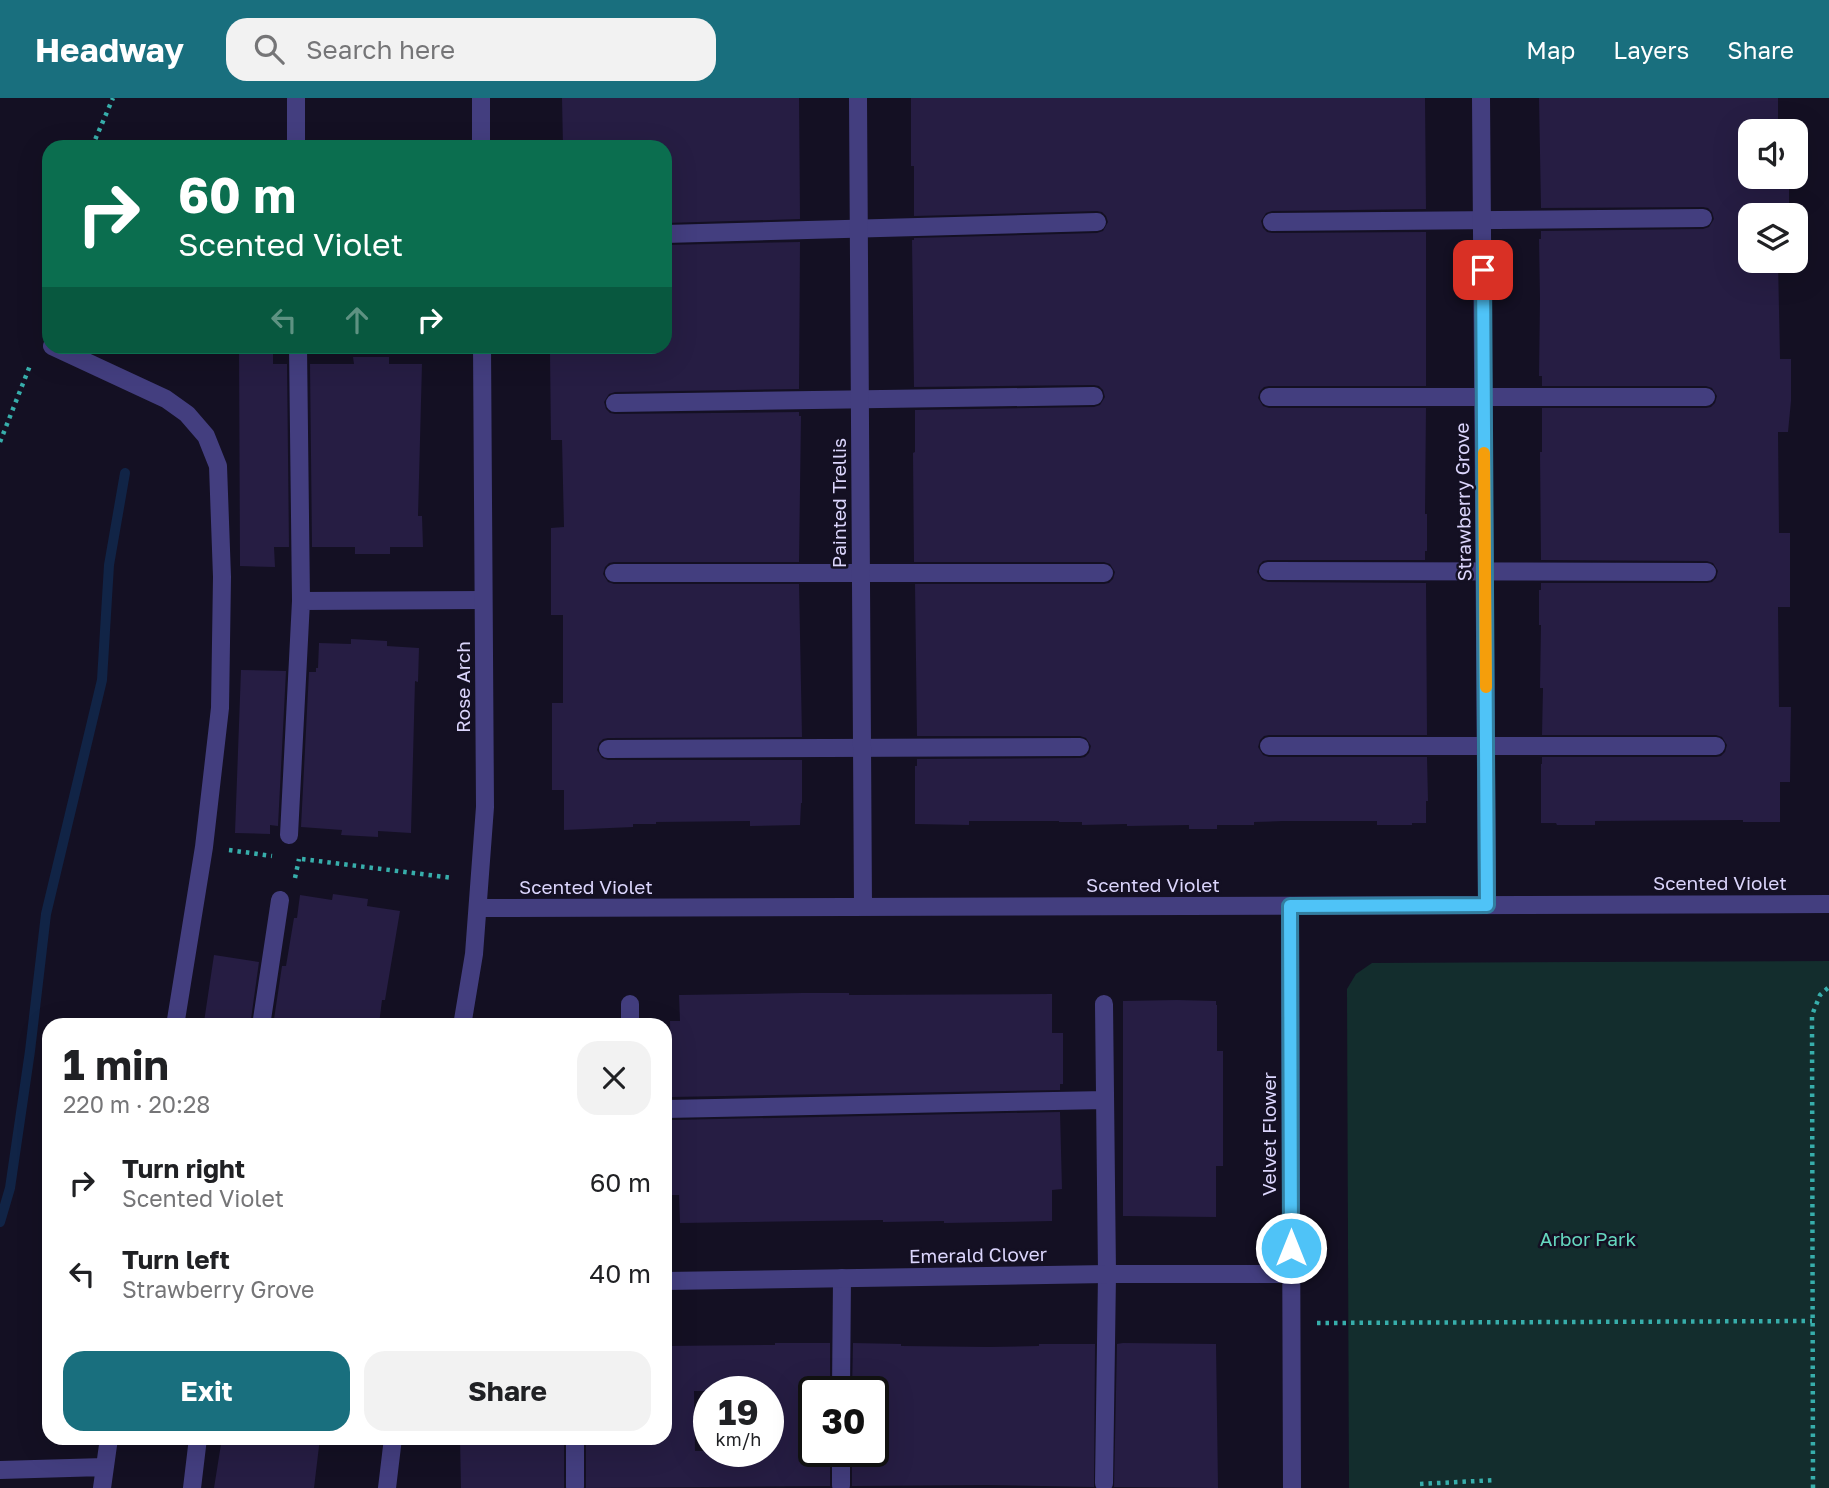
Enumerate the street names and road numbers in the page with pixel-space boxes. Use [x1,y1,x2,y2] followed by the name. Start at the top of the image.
[1450,422,1475,582] street label: Strawberry Grove
[827,438,850,568] street label: Painted Trellis
[451,641,474,733] street label: Rose Arch
[1653,871,1787,894] street label: Scented Violet
[1086,873,1220,896] street label: Scented Violet
[519,875,653,898] street label: Scented Violet
[1257,1071,1280,1196] street label: Velvet Flower
[909,1242,1048,1267] street label: Emerald Clover

